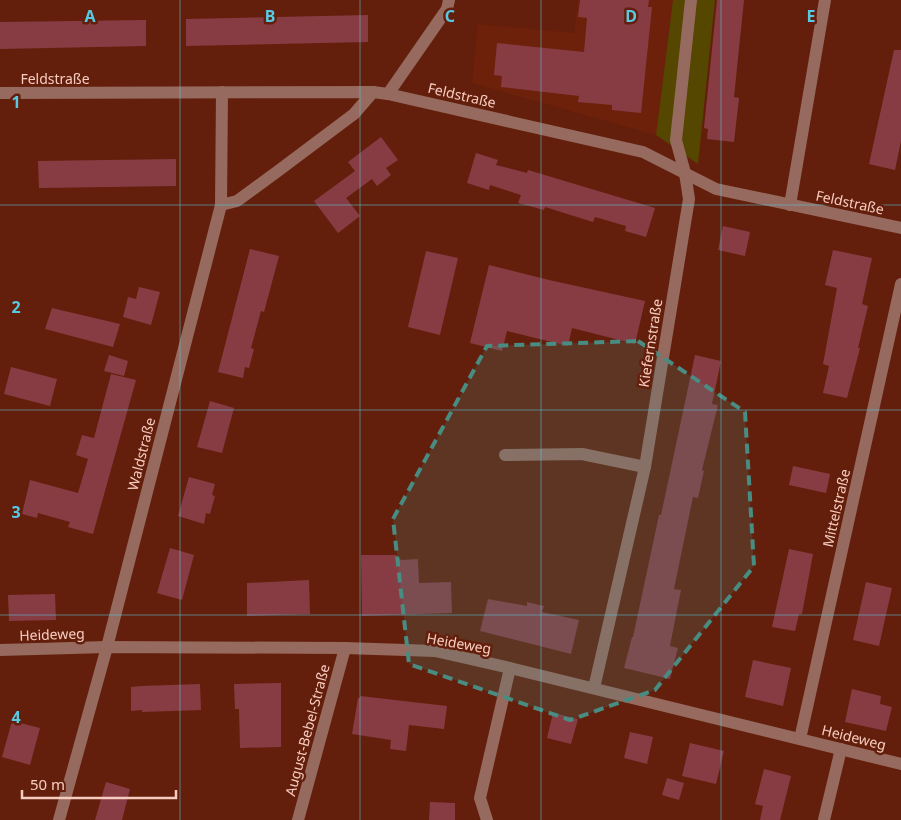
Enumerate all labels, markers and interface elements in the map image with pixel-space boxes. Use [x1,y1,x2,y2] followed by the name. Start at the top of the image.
[84,5,96,27] text: A
[265,5,275,27] text: B
[445,5,455,27] text: C
[625,5,637,27] text: D
[807,5,816,27] text: E
[20,69,90,88] street label: Feldstraße
[426,78,498,112] street label: Feldstraße
[11,91,21,113] text: 1
[814,186,886,219] street label: Feldstraße
[11,296,21,318] text: 2
[634,297,666,389] street label: Kiefernstraße
[123,415,159,493] street label: Waldstraße
[818,467,854,549] street label: Mittelstraße
[11,501,21,523] text: 3
[19,623,85,645] street label: Heideweg
[425,628,493,658] street label: Heideweg
[280,662,334,798] street label: August-Bebel-Straße
[11,706,21,728] text: 4
[820,720,888,754] street label: Heideweg
[22,768,176,800] scale bar
[30,774,65,794] text: 50 m

